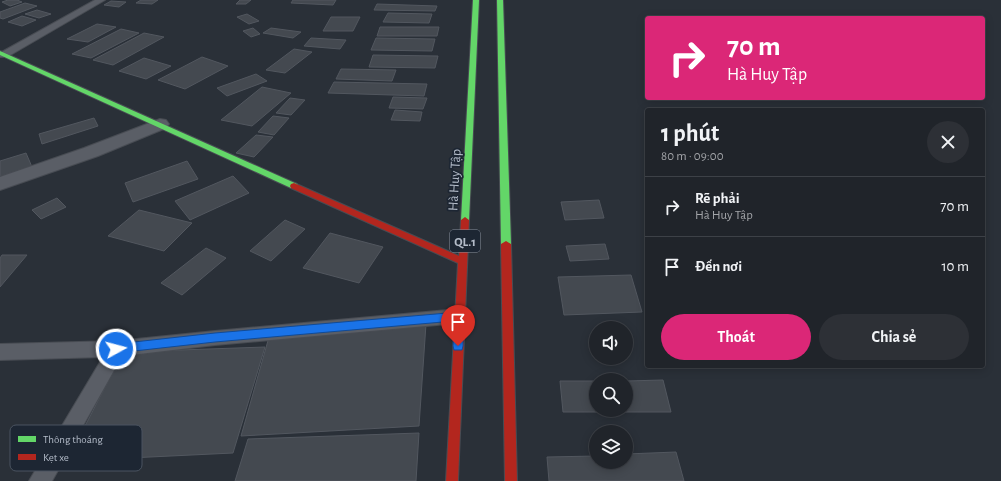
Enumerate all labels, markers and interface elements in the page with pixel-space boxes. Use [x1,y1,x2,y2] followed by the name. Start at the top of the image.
[661,32,713,84] icon: right
[727,33,781,61] text: 70 m
[727,66,807,84] text: Hà Huy Tập
[927,121,969,163] button: close
[661,122,719,146] text: 1 phút
[446,149,464,212] street label: Hà Huy Tập
[661,150,724,163] text: 80 m · 09:00
[695,191,740,206] text: Rẽ phải
[661,196,683,218] icon: right
[940,199,969,214] text: 70 m
[695,209,753,222] text: Hà Huy Tập
[450,230,480,252] road number: QL.1
[661,256,683,278] icon: arrive
[695,259,742,274] text: Đến nơi
[941,259,969,274] text: 10 m
[441,305,475,346] pin
[447,311,469,333] icon: arrive
[661,314,811,360] button: Thoát
[819,314,969,360] button: Chia sẻ
[589,321,633,469] map controls
[589,321,633,365] button: sound
[95,328,137,370] position arrow
[589,373,633,417] button: search
[10,425,142,471] legend
[589,425,633,469] button: layers
[43,434,103,445] text: Thông thoáng
[43,452,69,463] text: Kẹt xe

